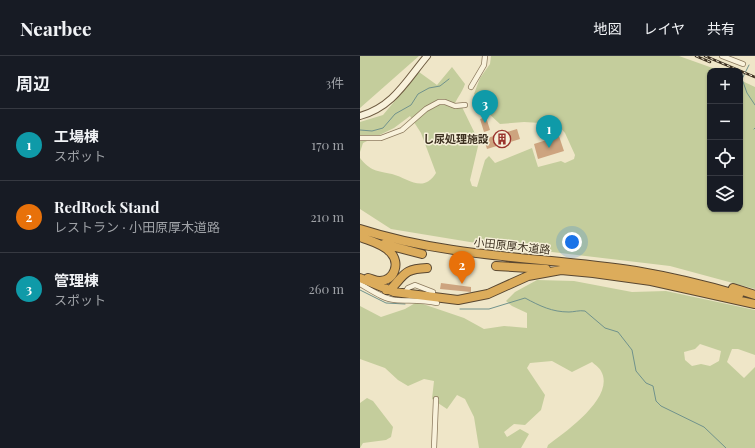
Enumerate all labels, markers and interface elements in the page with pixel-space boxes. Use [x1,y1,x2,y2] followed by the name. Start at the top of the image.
[20,15,92,41] text: Nearbee
[593,19,621,38] text: 地図
[643,19,685,38] text: レイヤ
[707,19,735,38] text: 共有
[707,68,743,212] map controls
[707,68,743,104] button: +
[16,72,50,94] text: 周辺
[325,74,344,91] text: 3件
[472,90,498,123] pin: 3
[707,104,743,140] button: −
[536,115,562,148] pin: 1
[54,126,99,146] text: 工場棟
[492,129,512,149] building icon: し尿処理施設
[423,131,489,146] place label: し尿処理施設
[27,136,31,153] text: 1
[311,136,344,153] text: 170 m
[707,140,743,176] button: locate
[54,147,106,164] text: スポット
[707,176,743,212] button: layers
[54,197,159,217] text: RedRock Stand
[26,208,32,225] text: 2
[310,208,344,225] text: 210 m
[54,218,220,235] text: レストラン · 小田原厚木道路
[562,232,582,252] your location
[473,234,551,257] street label: 小田原厚木道路
[449,251,475,284] pin: 2
[54,270,99,290] text: 管理棟
[26,280,32,297] text: 3
[308,280,344,297] text: 260 m
[54,291,106,308] text: スポット

